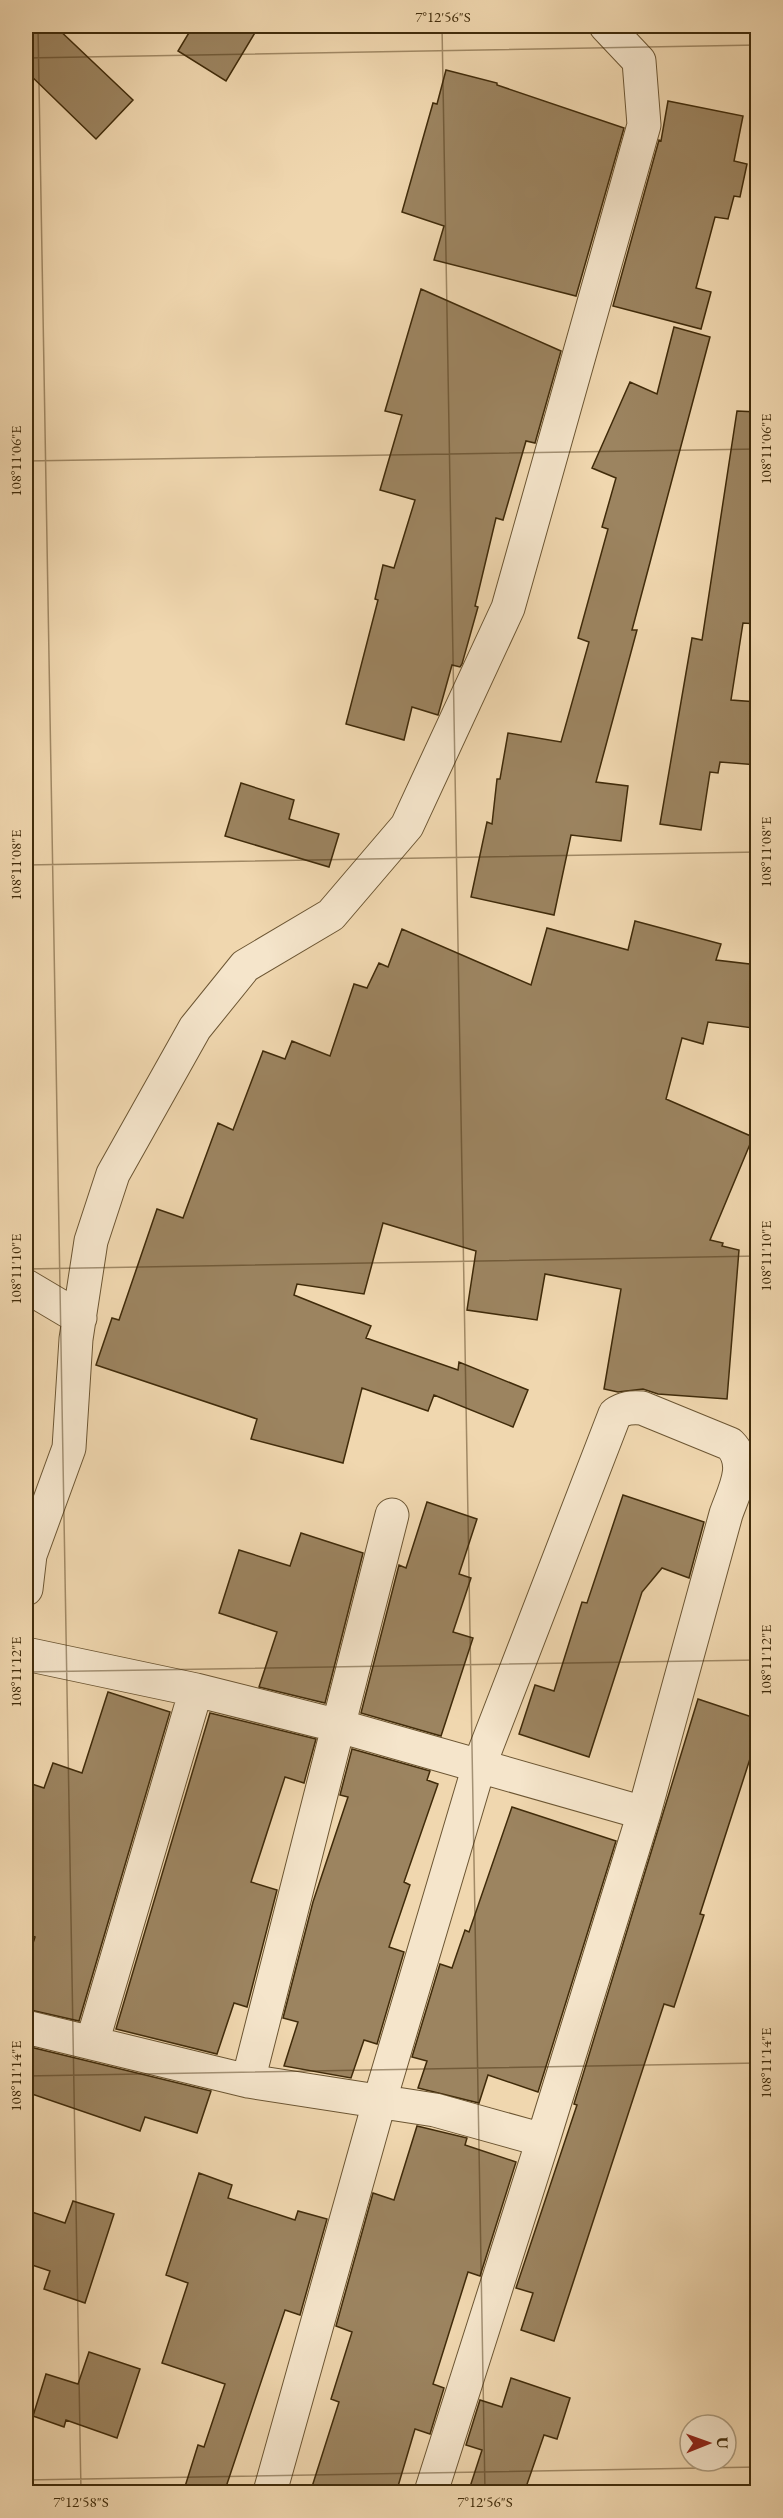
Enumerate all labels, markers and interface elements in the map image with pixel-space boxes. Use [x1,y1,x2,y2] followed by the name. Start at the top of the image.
[415,7,471,26] text: 7°12'56"S
[756,413,775,485] text: 108°11'06"E
[6,425,25,497] text: 108°11'06"E
[756,816,775,888] text: 108°11'08"E
[6,829,25,901] text: 108°11'08"E
[756,1220,775,1292] text: 108°11'10"E
[6,1233,25,1305] text: 108°11'10"E
[756,1624,775,1696] text: 108°11'12"E
[6,1636,25,1708] text: 108°11'12"E
[756,2027,775,2099] text: 108°11'14"E
[6,2040,25,2112] text: 108°11'14"E
[678,2413,738,2473] north arrow
[712,2437,733,2449] text: U
[53,2492,109,2511] text: 7°12'58"S
[457,2492,513,2511] text: 7°12'56"S

